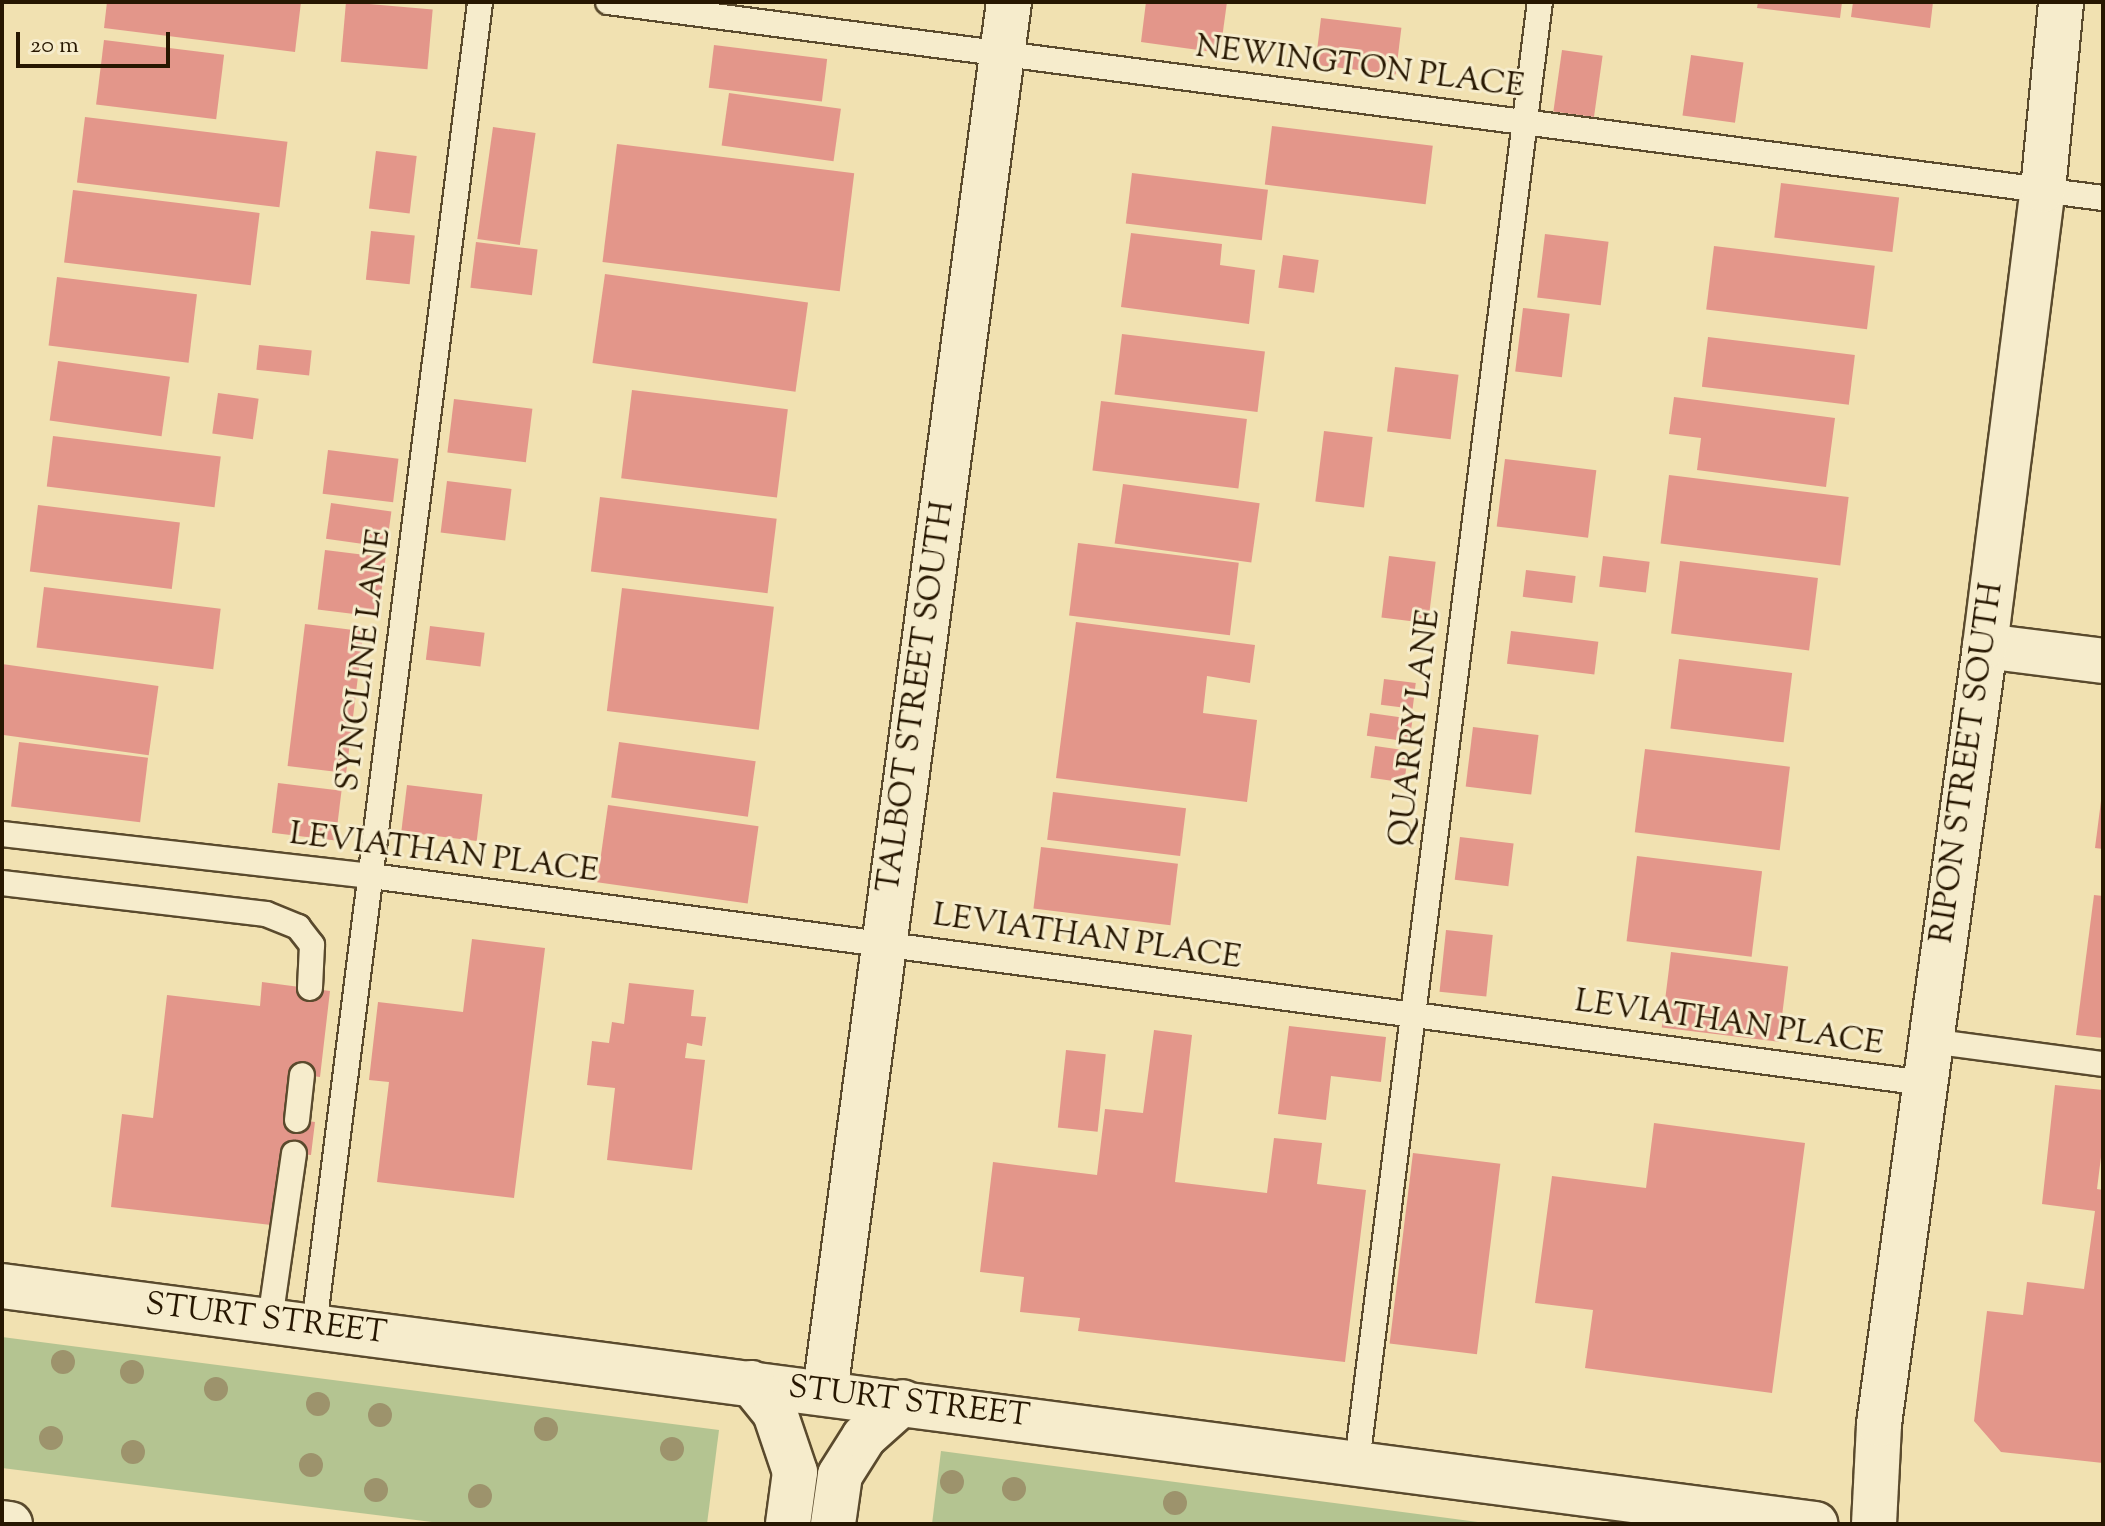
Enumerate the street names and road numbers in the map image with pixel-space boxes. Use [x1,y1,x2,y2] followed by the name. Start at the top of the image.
[1193,29,1527,107] street label: NEWINGTON PLACE
[871,499,963,895] street label: TALBOT STREET SOUTH
[330,526,400,794] street label: SYNCLINE LANE
[1924,580,2012,946] street label: RIPON STREET SOUTH
[1382,607,1450,849] street label: QUARRY LANE
[287,816,601,892] street label: LEVIATHAN PLACE
[930,897,1244,979] street label: LEVIATHAN PLACE
[1572,983,1886,1065] street label: LEVIATHAN PLACE
[143,1286,389,1354] street label: STURT STREET
[786,1369,1032,1437] street label: STURT STREET

